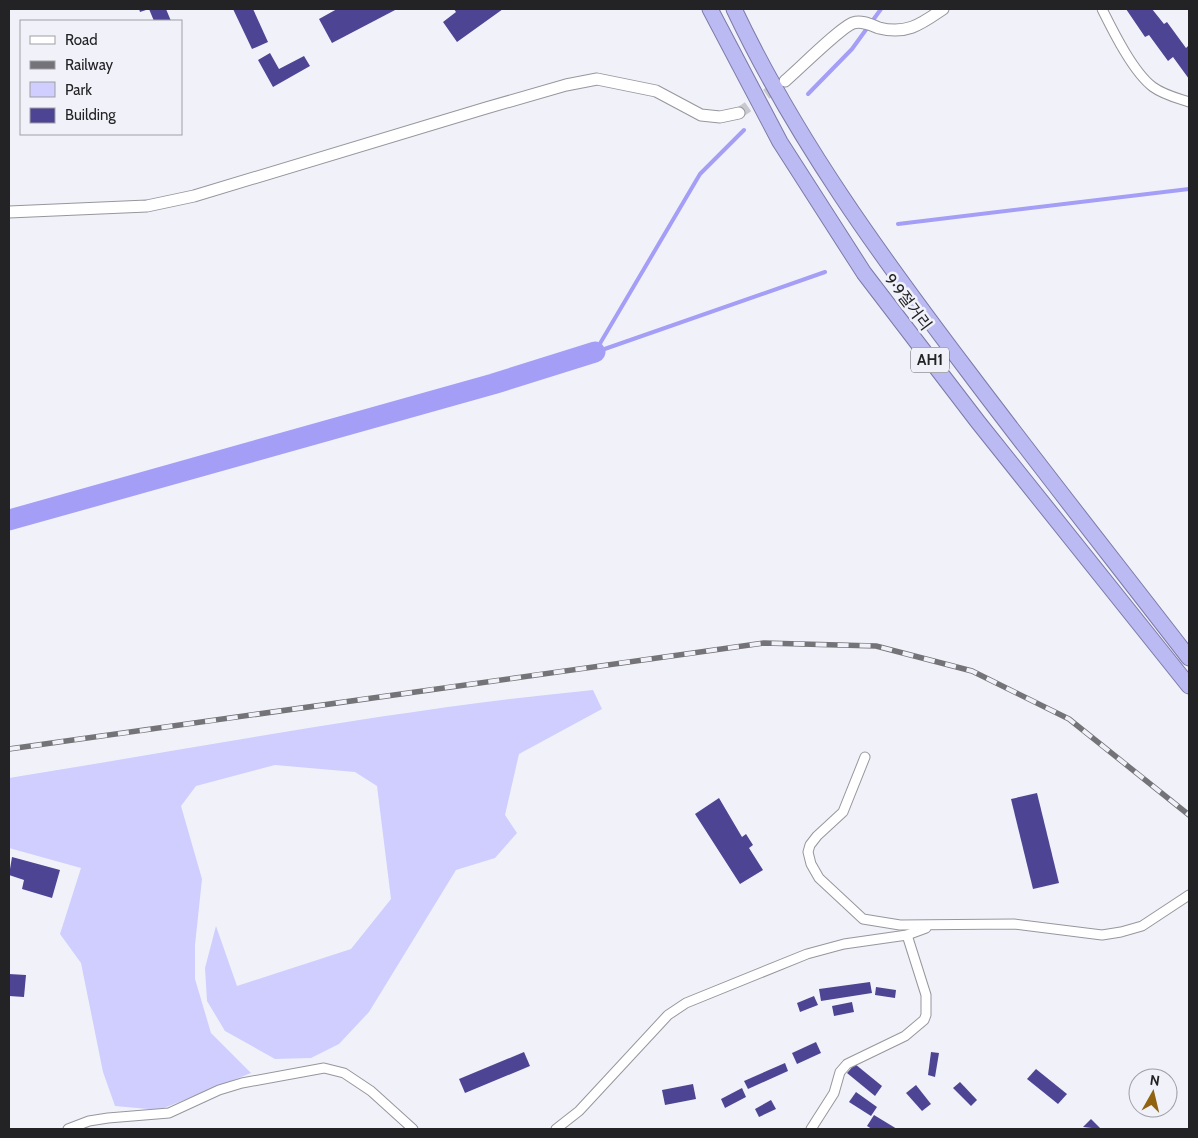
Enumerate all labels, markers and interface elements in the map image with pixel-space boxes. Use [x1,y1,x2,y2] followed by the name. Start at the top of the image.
[20,20,182,135] legend
[65,31,98,49] text: Road
[65,56,114,74] text: Railway
[65,81,92,99] text: Park
[65,106,116,124] text: Building
[881,270,935,334] street label: 9·9절거리
[911,348,949,372] road number: AH1
[1128,1068,1178,1118] north arrow
[1149,1071,1161,1090] text: N

